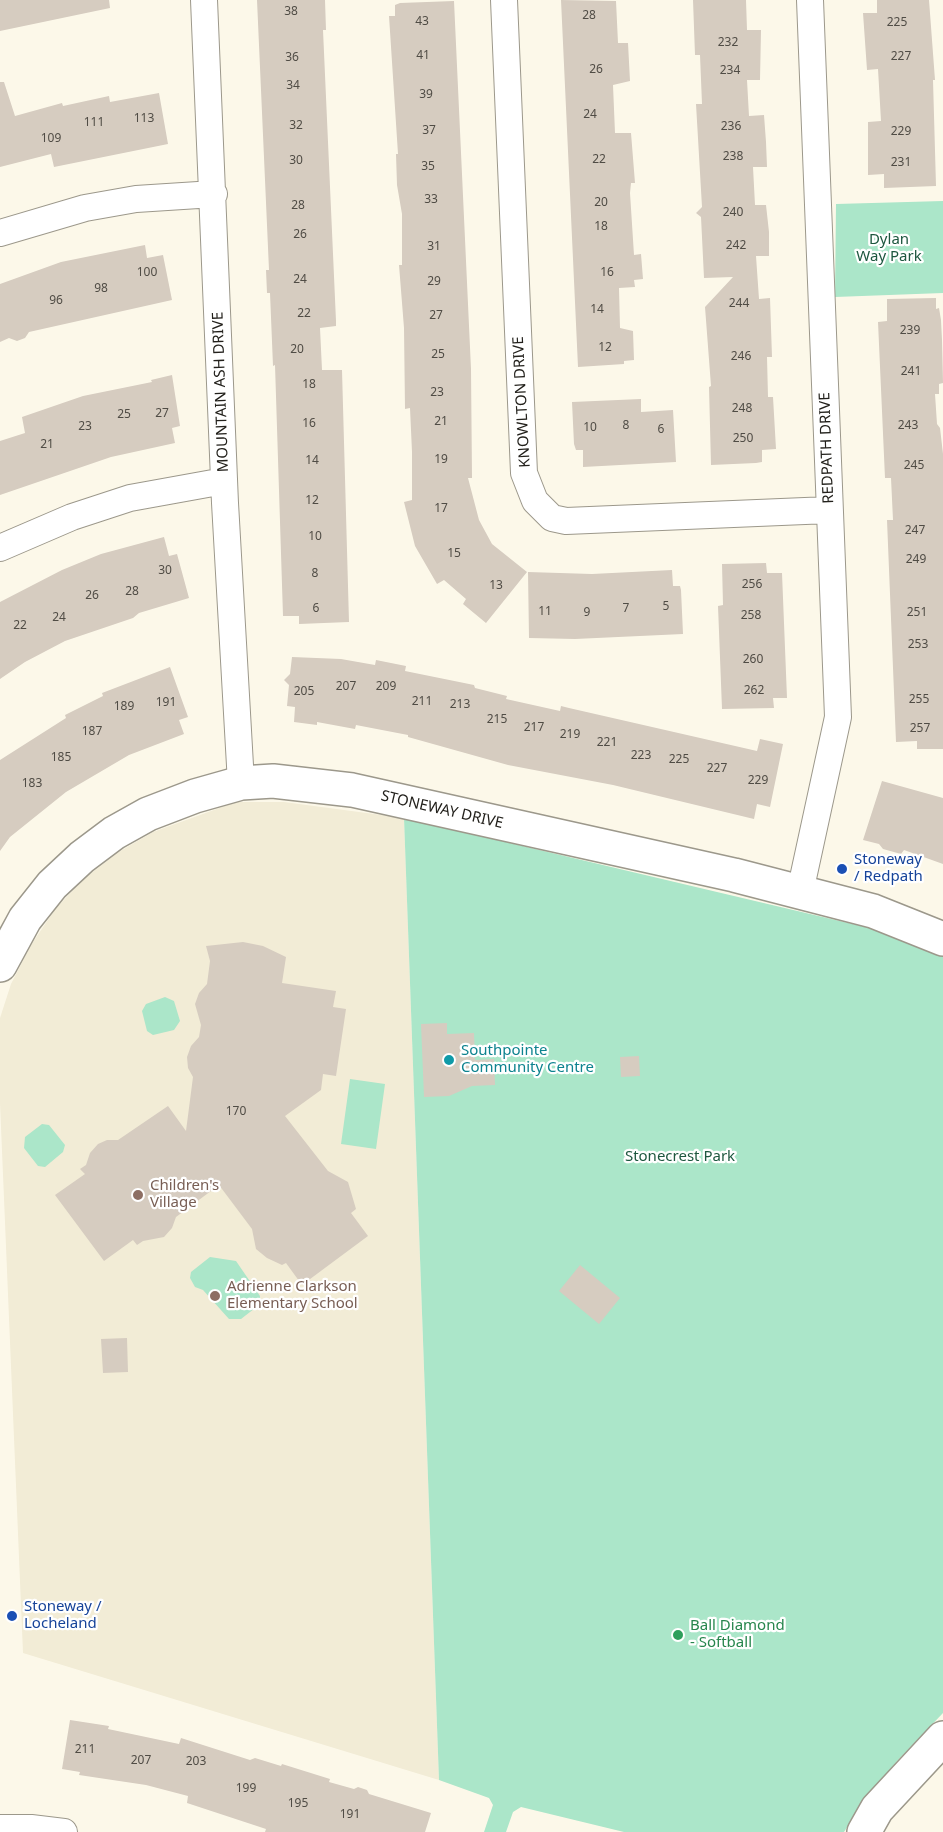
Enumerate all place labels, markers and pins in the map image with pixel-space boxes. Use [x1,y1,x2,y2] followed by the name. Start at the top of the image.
[854,851,923,886] place label: Stoneway / Redpath
[835,862,849,876] marker: Stoneway / Redpath
[461,1042,594,1077] place label: Southpointe Community Centre
[442,1053,456,1067] marker: Southpointe Community Centre
[150,1177,219,1212] place label: Children's Village
[131,1188,145,1202] marker: Children's Village
[227,1278,358,1313] place label: Adrienne Clarkson Elementary School
[208,1289,222,1303] marker: Adrienne Clarkson Elementary School
[24,1598,101,1633] place label: Stoneway / Locheland
[5,1609,19,1623] marker: Stoneway / Locheland
[690,1617,785,1652] place label: Ball Diamond - Softball
[671,1628,685,1642] marker: Ball Diamond - Softball

